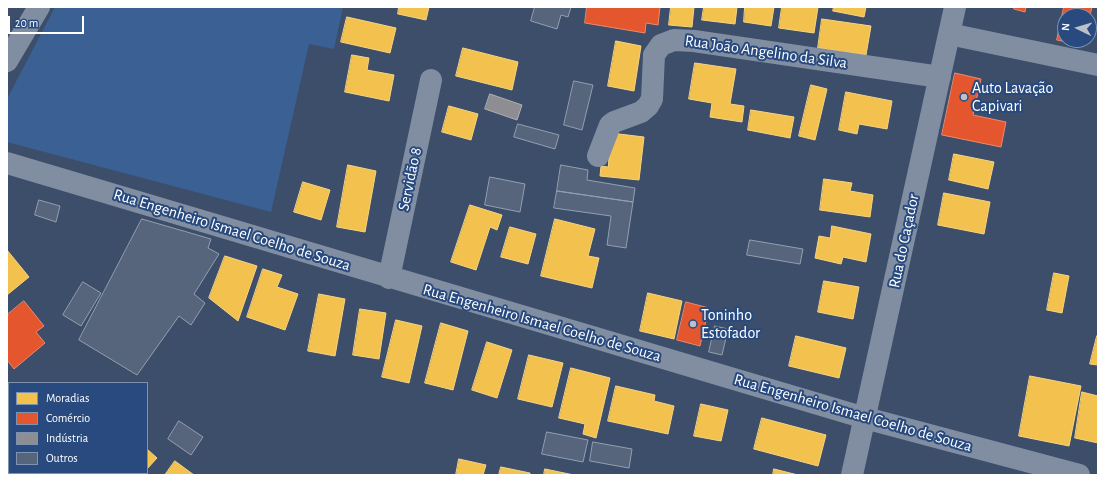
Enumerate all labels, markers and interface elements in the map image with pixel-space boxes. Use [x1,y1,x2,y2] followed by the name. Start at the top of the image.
[10,8,86,34] scale bar
[1057,8,1097,48] north arrow
[15,17,38,29] text: 20 m
[1060,23,1071,31] text: N
[684,31,848,73] street label: Rua João Angelino da Silva
[972,78,1053,116] place label: Auto Lavação Capivari
[959,92,969,102] marker: Auto Lavação Capivari
[394,146,426,212] street label: Servidão 8
[111,185,353,275] street label: Rua Engenheiro Ismael Coelho de Souza
[885,192,923,290] street label: Rua do Caçador
[421,280,663,366] street label: Rua Engenheiro Ismael Coelho de Souza
[701,305,760,343] place label: Toninho Estofador
[688,319,698,329] marker: Toninho Estofador
[732,370,974,456] street label: Rua Engenheiro Ismael Coelho de Souza
[8,382,148,474] legend
[46,392,89,404] text: Moradias
[46,412,90,424] text: Comércio
[46,432,88,444] text: Indústria
[46,452,78,464] text: Outros

